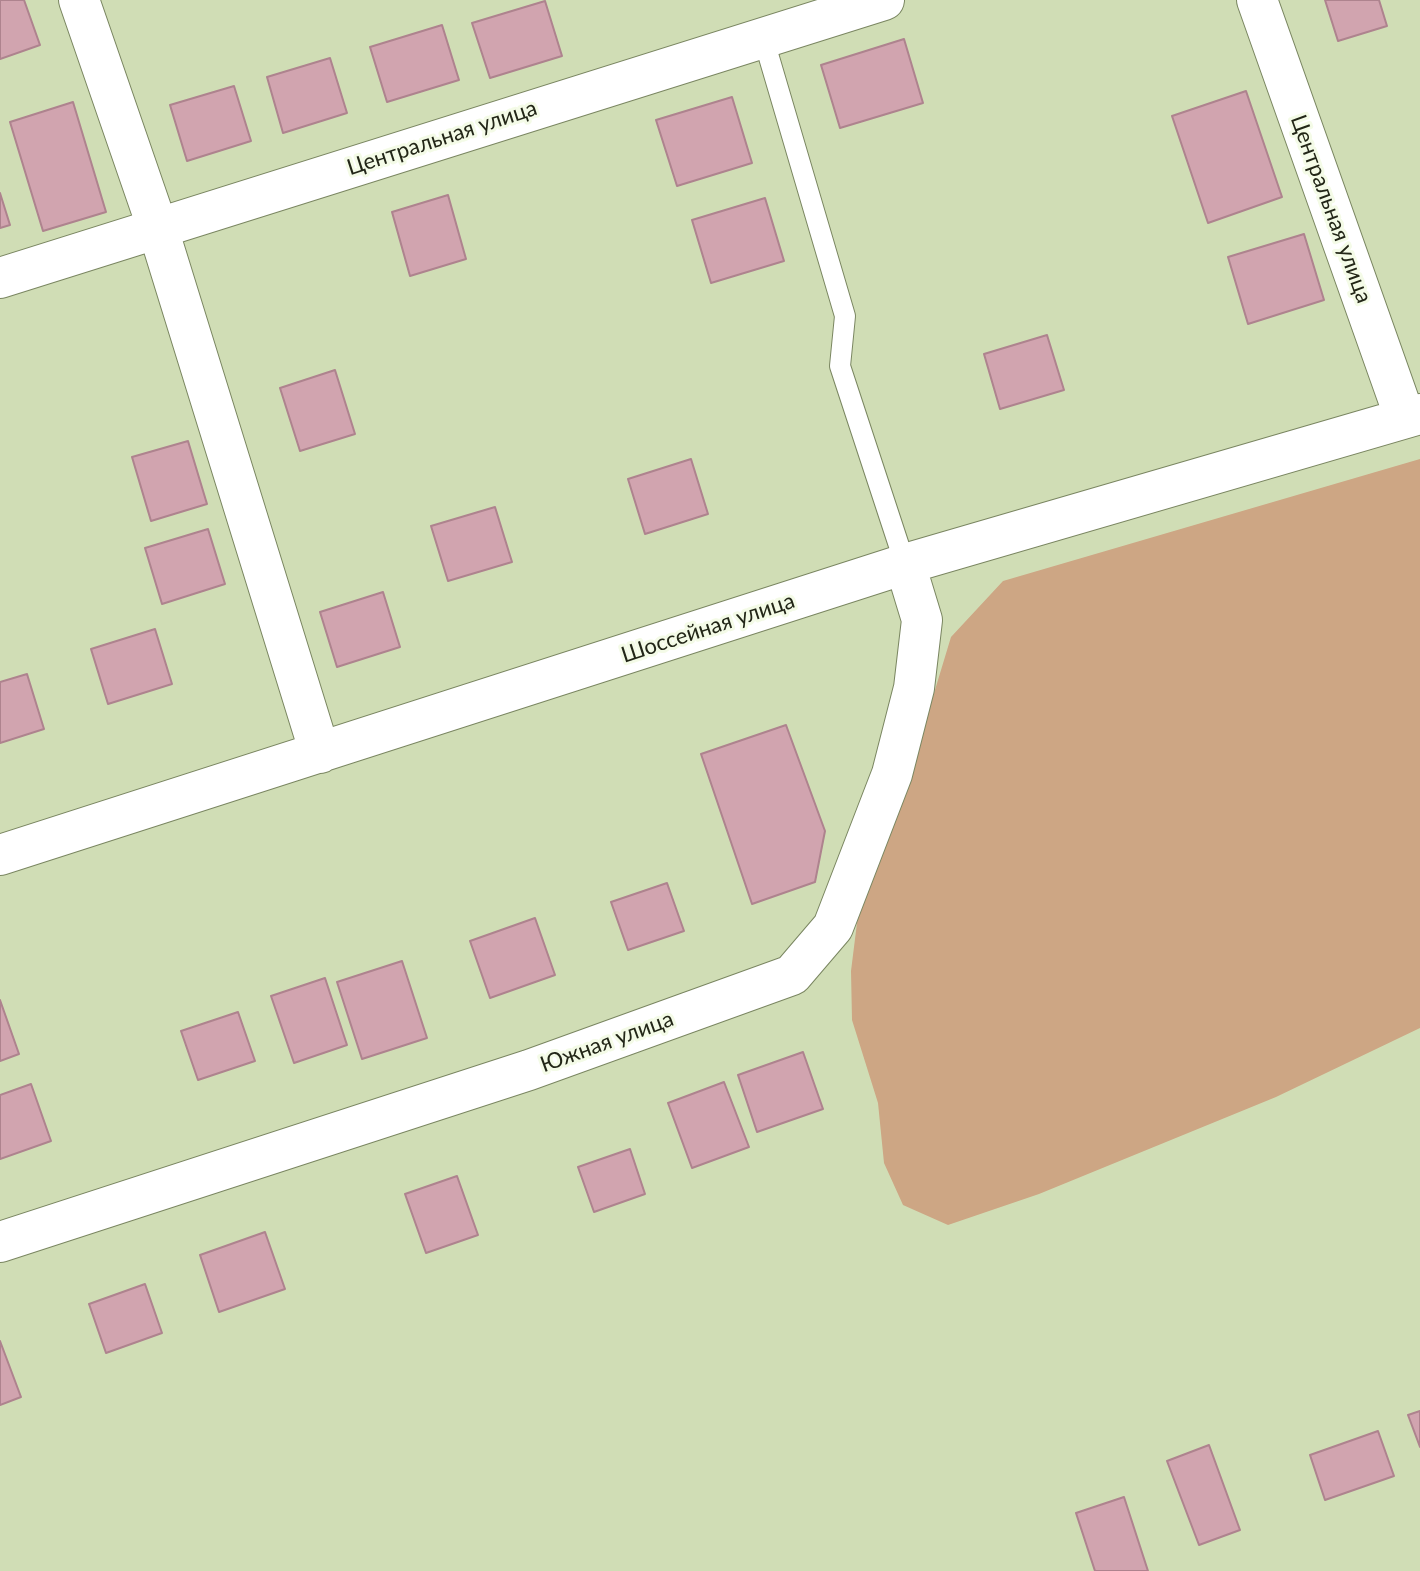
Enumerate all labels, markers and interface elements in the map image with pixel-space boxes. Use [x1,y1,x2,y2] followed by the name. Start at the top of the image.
[344,95,540,181] street label: Центральная улица
[1285,111,1377,307] street label: Центральная улица
[618,588,798,668] street label: Шоссейная улица
[537,1006,677,1078] street label: Южная улица

